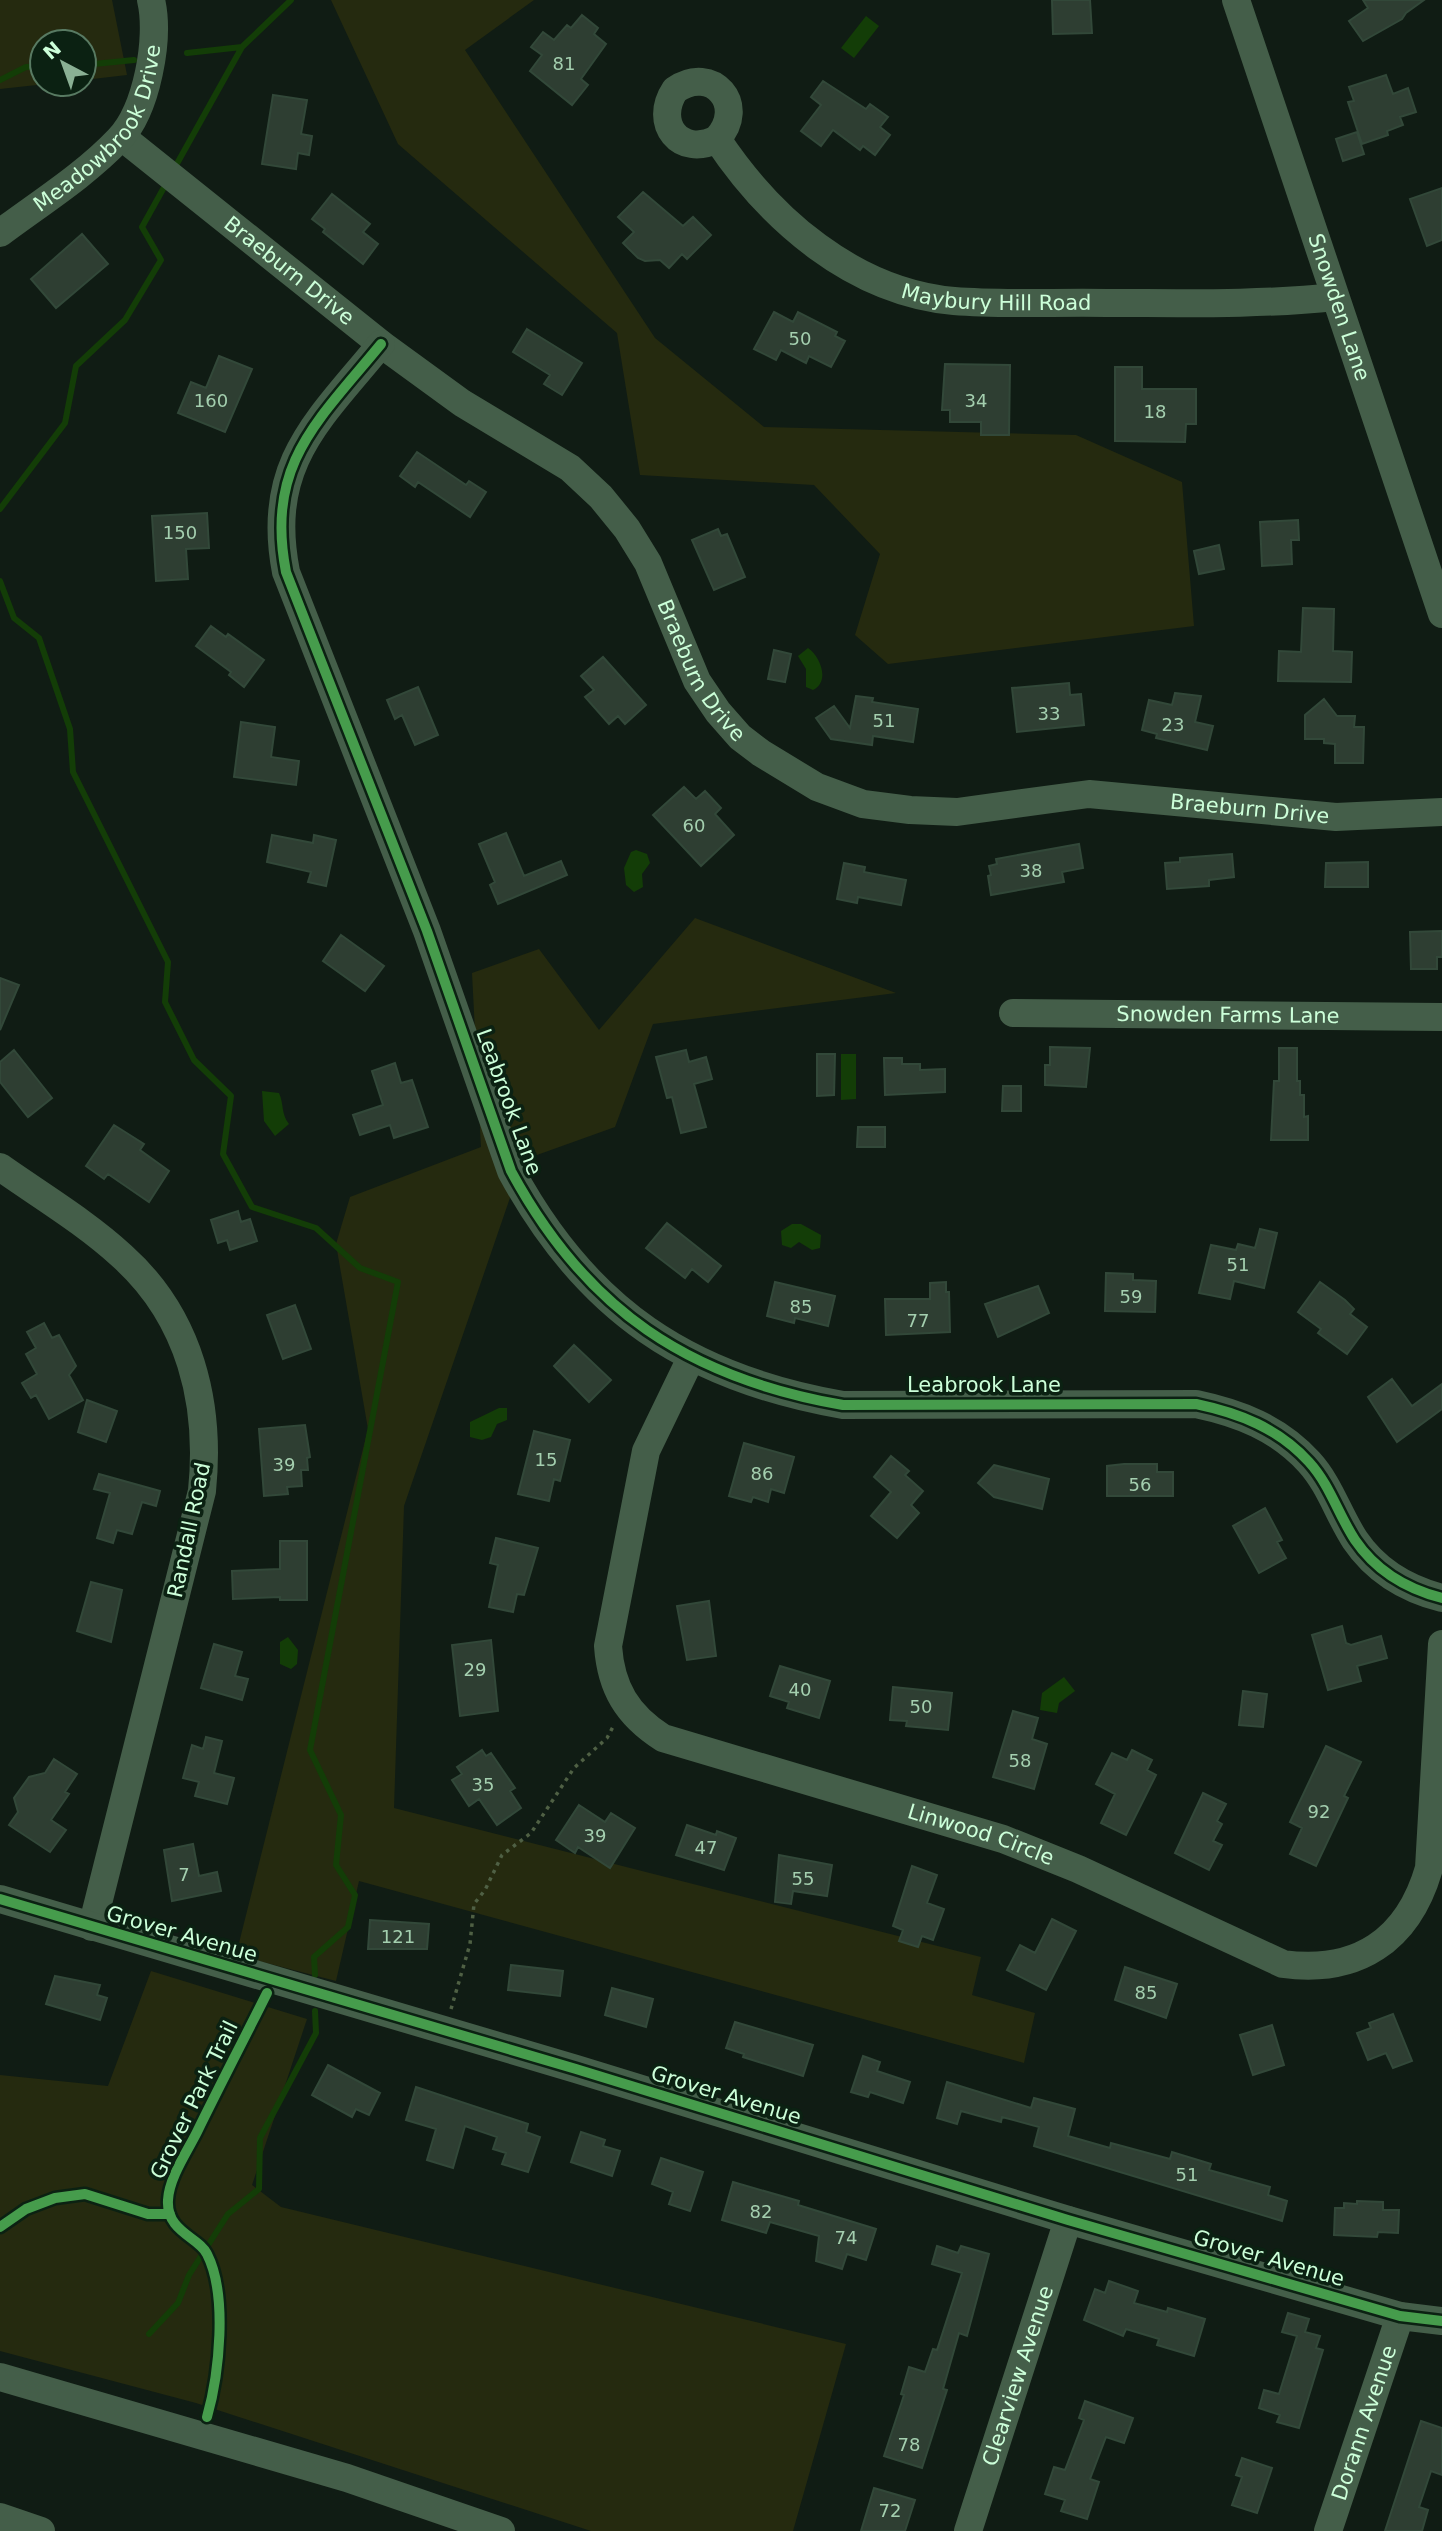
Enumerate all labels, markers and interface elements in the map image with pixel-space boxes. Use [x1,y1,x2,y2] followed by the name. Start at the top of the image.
[28,28,98,98] north arrow
[39,37,65,64] text: N
[29,43,165,217] street label: Meadowbrook Drive
[553,53,575,74] house number: 81
[219,211,359,330] street label: Braeburn Drive
[1303,230,1375,384] street label: Snowden Lane
[899,279,1091,315] street label: Maybury Hill Road
[789,328,811,349] house number: 50
[194,390,228,411] house number: 160
[965,390,987,411] house number: 34
[1144,401,1166,422] house number: 18
[163,522,197,543] house number: 150
[653,596,750,746] street label: Braeburn Drive
[1038,703,1060,724] house number: 33
[873,710,895,731] house number: 51
[1162,714,1184,735] house number: 23
[1169,790,1330,828] street label: Braeburn Drive
[683,815,705,836] house number: 60
[1020,860,1042,881] house number: 38
[1116,1002,1340,1028] street label: Snowden Farms Lane
[471,1026,547,1178] street label: Leabrook Lane
[1227,1254,1249,1275] house number: 51
[1120,1286,1142,1307] house number: 59
[790,1296,812,1317] house number: 85
[907,1310,929,1331] house number: 77
[907,1373,1061,1397] street label: Leabrook Lane
[535,1449,557,1470] house number: 15
[273,1454,295,1475] house number: 39
[163,1460,215,1600] street label: Randall Road
[751,1463,773,1484] house number: 86
[1129,1474,1151,1495] house number: 56
[464,1659,486,1680] house number: 29
[789,1679,811,1700] house number: 40
[910,1696,932,1717] house number: 50
[1009,1750,1031,1771] house number: 58
[472,1774,494,1795] house number: 35
[905,1799,1057,1870] street label: Linwood Circle
[1308,1801,1330,1822] house number: 92
[584,1825,606,1846] house number: 39
[695,1837,717,1858] house number: 47
[178,1864,190,1885] house number: 7
[792,1868,814,1889] house number: 55
[104,1901,260,1967] street label: Grover Avenue
[381,1926,415,1947] house number: 121
[1135,1982,1157,2003] house number: 85
[145,2017,243,2183] street label: Grover Park Trail
[648,2061,804,2129] street label: Grover Avenue
[1176,2164,1198,2185] house number: 51
[750,2201,772,2222] house number: 82
[1191,2225,1347,2291] street label: Grover Avenue
[835,2227,857,2248] house number: 74
[978,2283,1058,2469] street label: Clearview Avenue
[1327,2342,1401,2503] street label: Dorann Avenue
[898,2434,920,2455] house number: 78
[879,2500,901,2521] house number: 72

